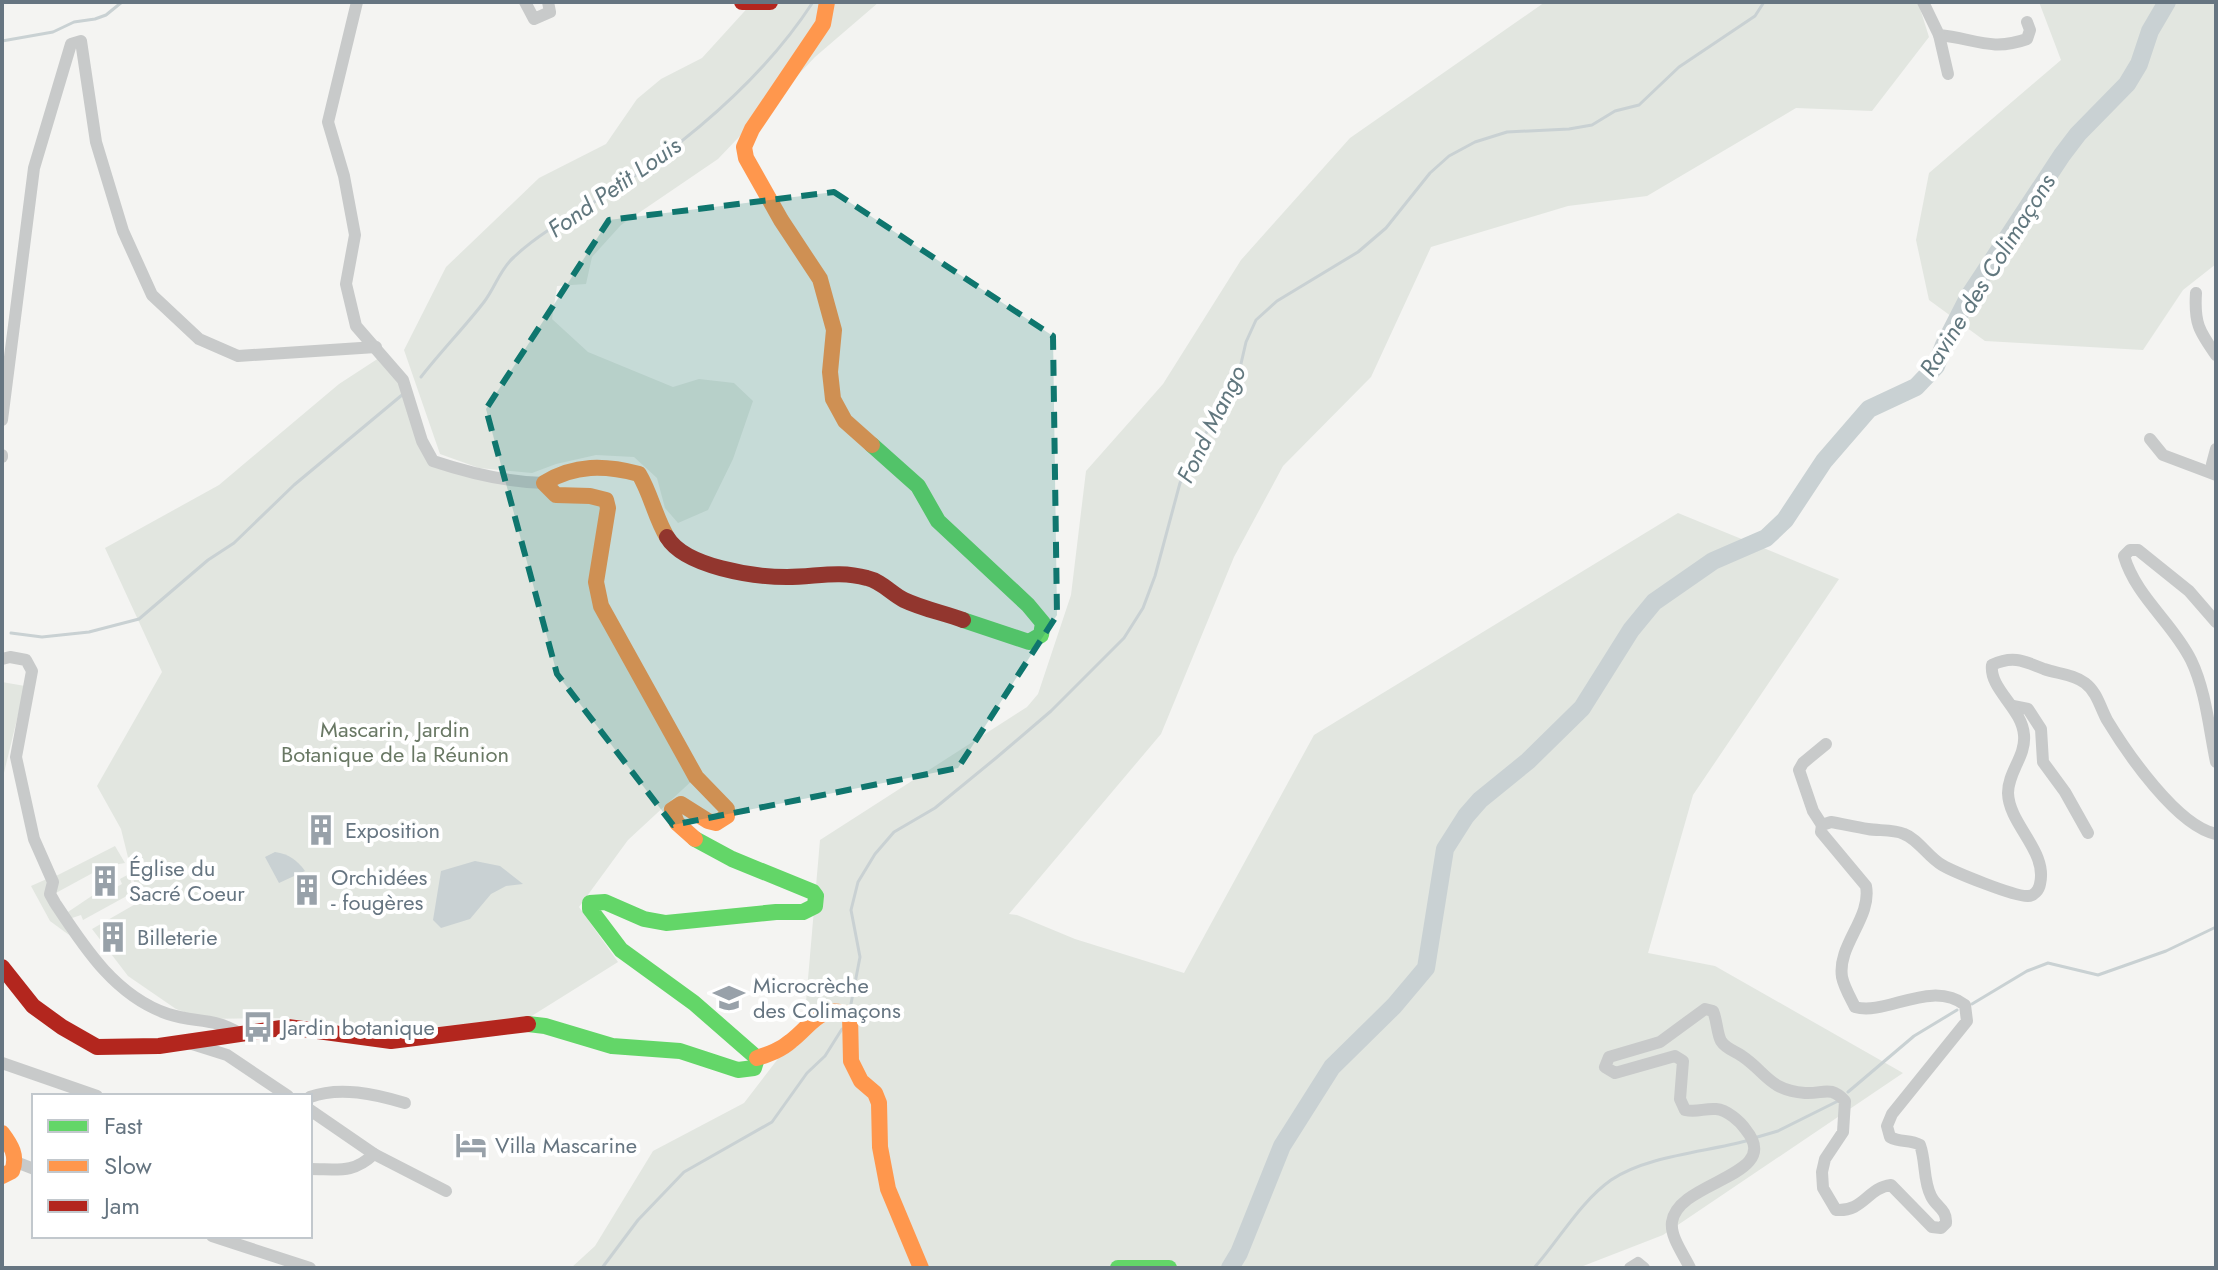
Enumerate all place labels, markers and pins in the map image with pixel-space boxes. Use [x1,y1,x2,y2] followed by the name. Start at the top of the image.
[304,813,338,847] building icon: Exposition
[345,814,440,846] place label: Exposition
[129,852,245,909] place label: Église du Sacré Coeur
[331,861,428,918] place label: Orchidées - fougères
[88,864,122,898] building icon: Église du Sacré Coeur
[290,873,324,907] building icon: Orchidées - fougères
[96,920,130,954] building icon: Billeterie
[137,921,218,953] place label: Billeterie
[753,969,901,1026] place label: Microcrèche des Colimaçons
[712,981,746,1015] school or university icon: Microcrèche des Colimaçons
[241,1010,275,1044] bus stop icon: Jardin botanique
[279,1011,435,1043] place label: Jardin botanique
[454,1128,488,1162] hotel icon: Villa Mascarine
[495,1129,637,1161] place label: Villa Mascarine

